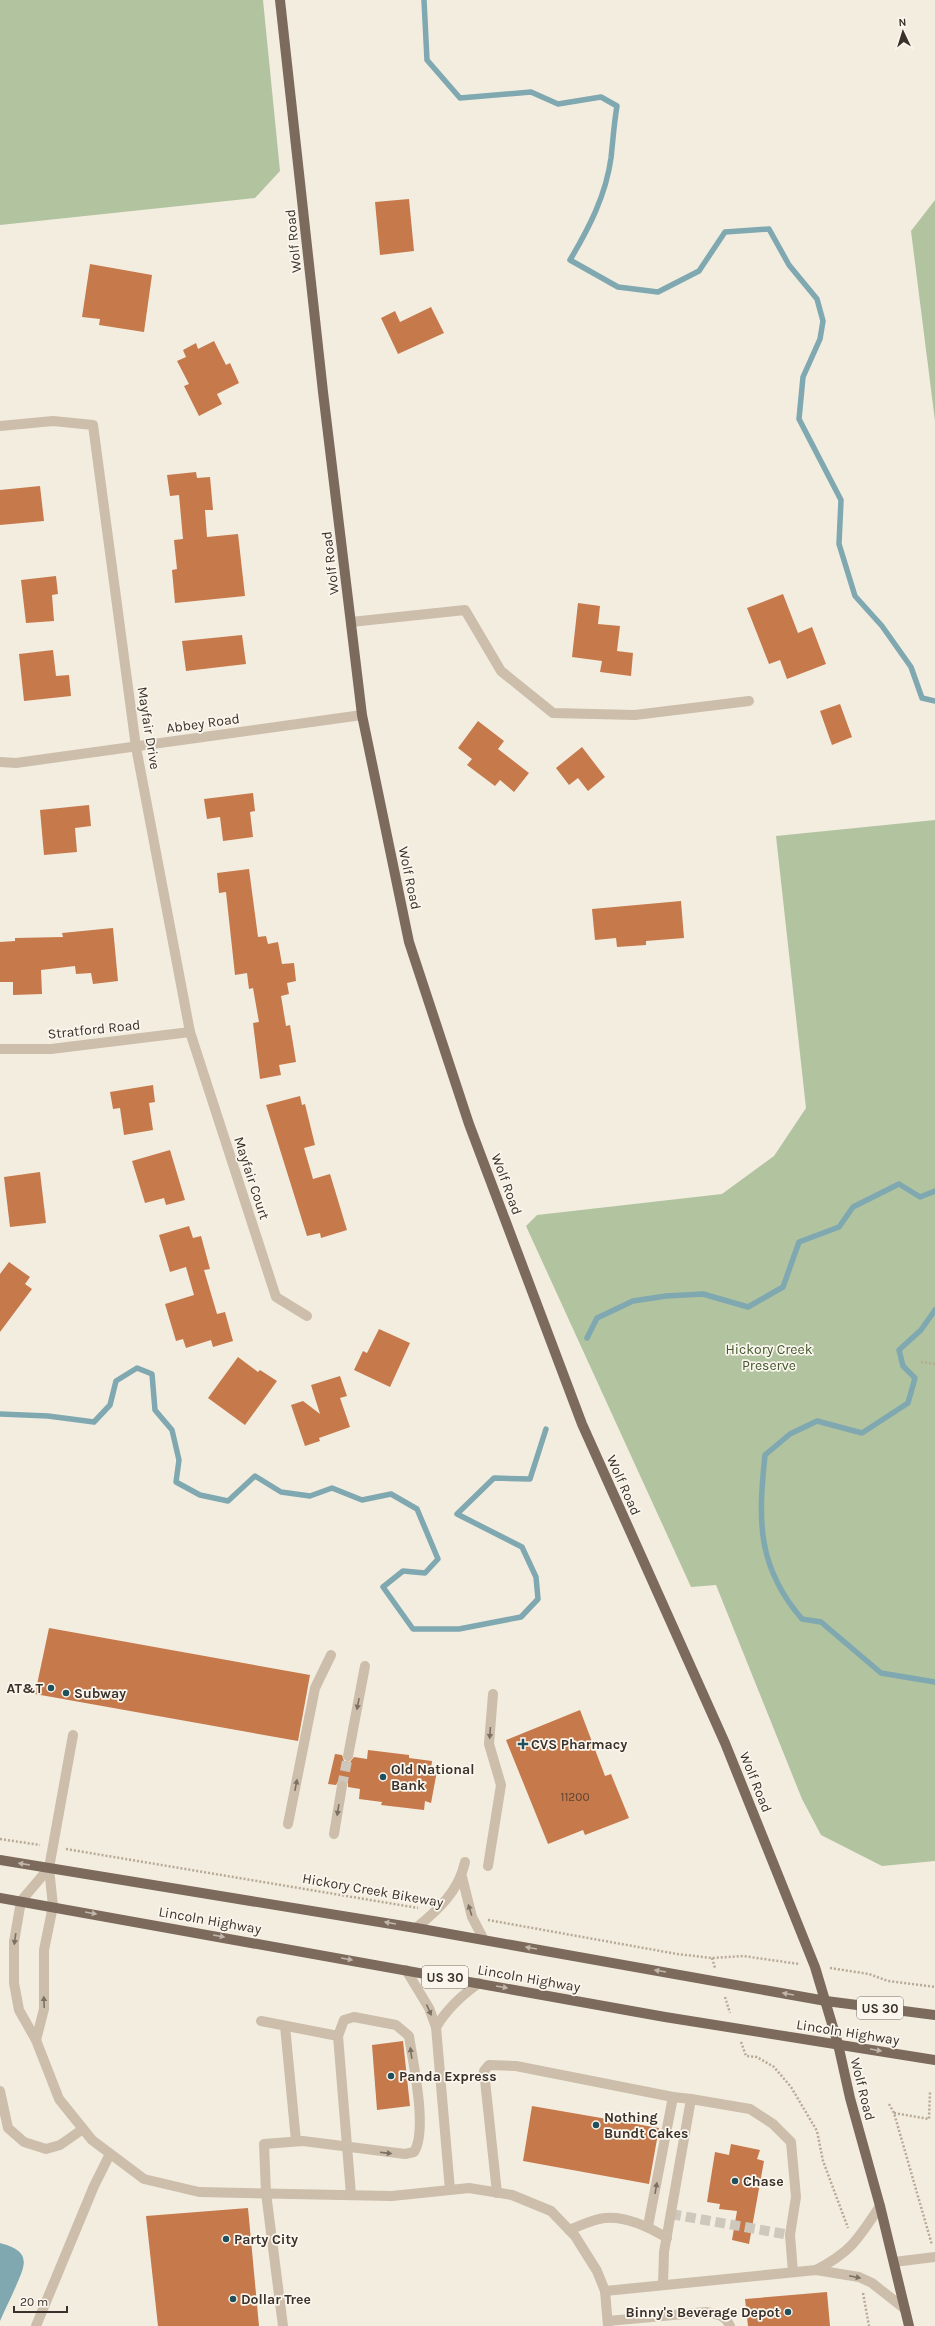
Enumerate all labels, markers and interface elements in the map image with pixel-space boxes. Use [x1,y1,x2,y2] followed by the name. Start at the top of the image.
[883,12,923,52] north arrow
[898,16,907,29] text: N
[282,208,305,274] street label: Wolf Road
[318,530,343,596] street label: Wolf Road
[134,685,163,771] street label: Mayfair Drive
[165,710,241,737] street label: Abbey Road
[395,845,424,911] street label: Wolf Road
[47,1016,141,1043] street label: Stratford Road
[230,1135,273,1222] street label: Mayfair Court
[488,1151,525,1217] street label: Wolf Road
[725,1341,813,1374] park label: Hickory Creek Preserve
[603,1453,644,1518] street label: Wolf Road
[6,1680,44,1697] place label: AT&T
[46,1683,56,1693] marker: AT&T
[74,1685,126,1702] place label: Subway
[61,1688,71,1698] marker: Subway
[355,1698,361,1710] one-way arrow
[486,1727,493,1739] one-way arrow
[531,1736,627,1753] place label: CVS Pharmacy
[518,1739,528,1749] marker: CVS Pharmacy
[736,1749,775,1815] street label: Wolf Road
[391,1761,474,1794] place label: Old National Bank
[378,1772,388,1782] marker: Old National Bank
[293,1779,299,1792] one-way arrow
[560,1790,590,1804] house number: 11200
[335,1804,341,1816] one-way arrow
[18,1861,30,1867] one-way arrow
[301,1870,445,1911] street label: Hickory Creek Bikeway
[157,1903,263,1938] street label: Lincoln Highway
[467,1903,473,1915] one-way arrow
[85,1911,97,1917] one-way arrow
[384,1920,396,1926] one-way arrow
[12,1933,18,1945] one-way arrow
[213,1933,225,1939] one-way arrow
[525,1945,538,1951] one-way arrow
[341,1956,353,1962] one-way arrow
[476,1961,582,1996] street label: Lincoln Highway
[422,1966,468,1988] road number: US 30
[653,1968,666,1974] one-way arrow
[496,1985,508,1991] one-way arrow
[781,1990,794,1996] one-way arrow
[41,1995,47,2008] one-way arrow
[857,1997,903,2019] road number: US 30
[426,2004,432,2015] one-way arrow
[795,2016,901,2049] street label: Lincoln Highway
[408,2047,415,2059] one-way arrow
[870,2048,883,2054] one-way arrow
[847,2056,879,2122] street label: Wolf Road
[399,2068,497,2085] place label: Panda Express
[386,2071,396,2081] marker: Panda Express
[604,2109,688,2142] place label: Nothing Bundt Cakes
[591,2120,601,2130] marker: Nothing Bundt Cakes
[380,2150,392,2156] one-way arrow
[743,2173,784,2190] place label: Chase
[730,2176,740,2186] marker: Chase
[653,2182,659,2194] one-way arrow
[234,2231,298,2248] place label: Party City
[221,2234,231,2244] marker: Party City
[849,2274,861,2280] one-way arrow
[14,2288,67,2314] scale bar
[241,2291,311,2308] place label: Dollar Tree
[228,2294,238,2304] marker: Dollar Tree
[20,2295,48,2309] text: 20 m
[625,2304,780,2321] place label: Binny's Beverage Depot
[783,2307,793,2317] marker: Binny's Beverage Depot

